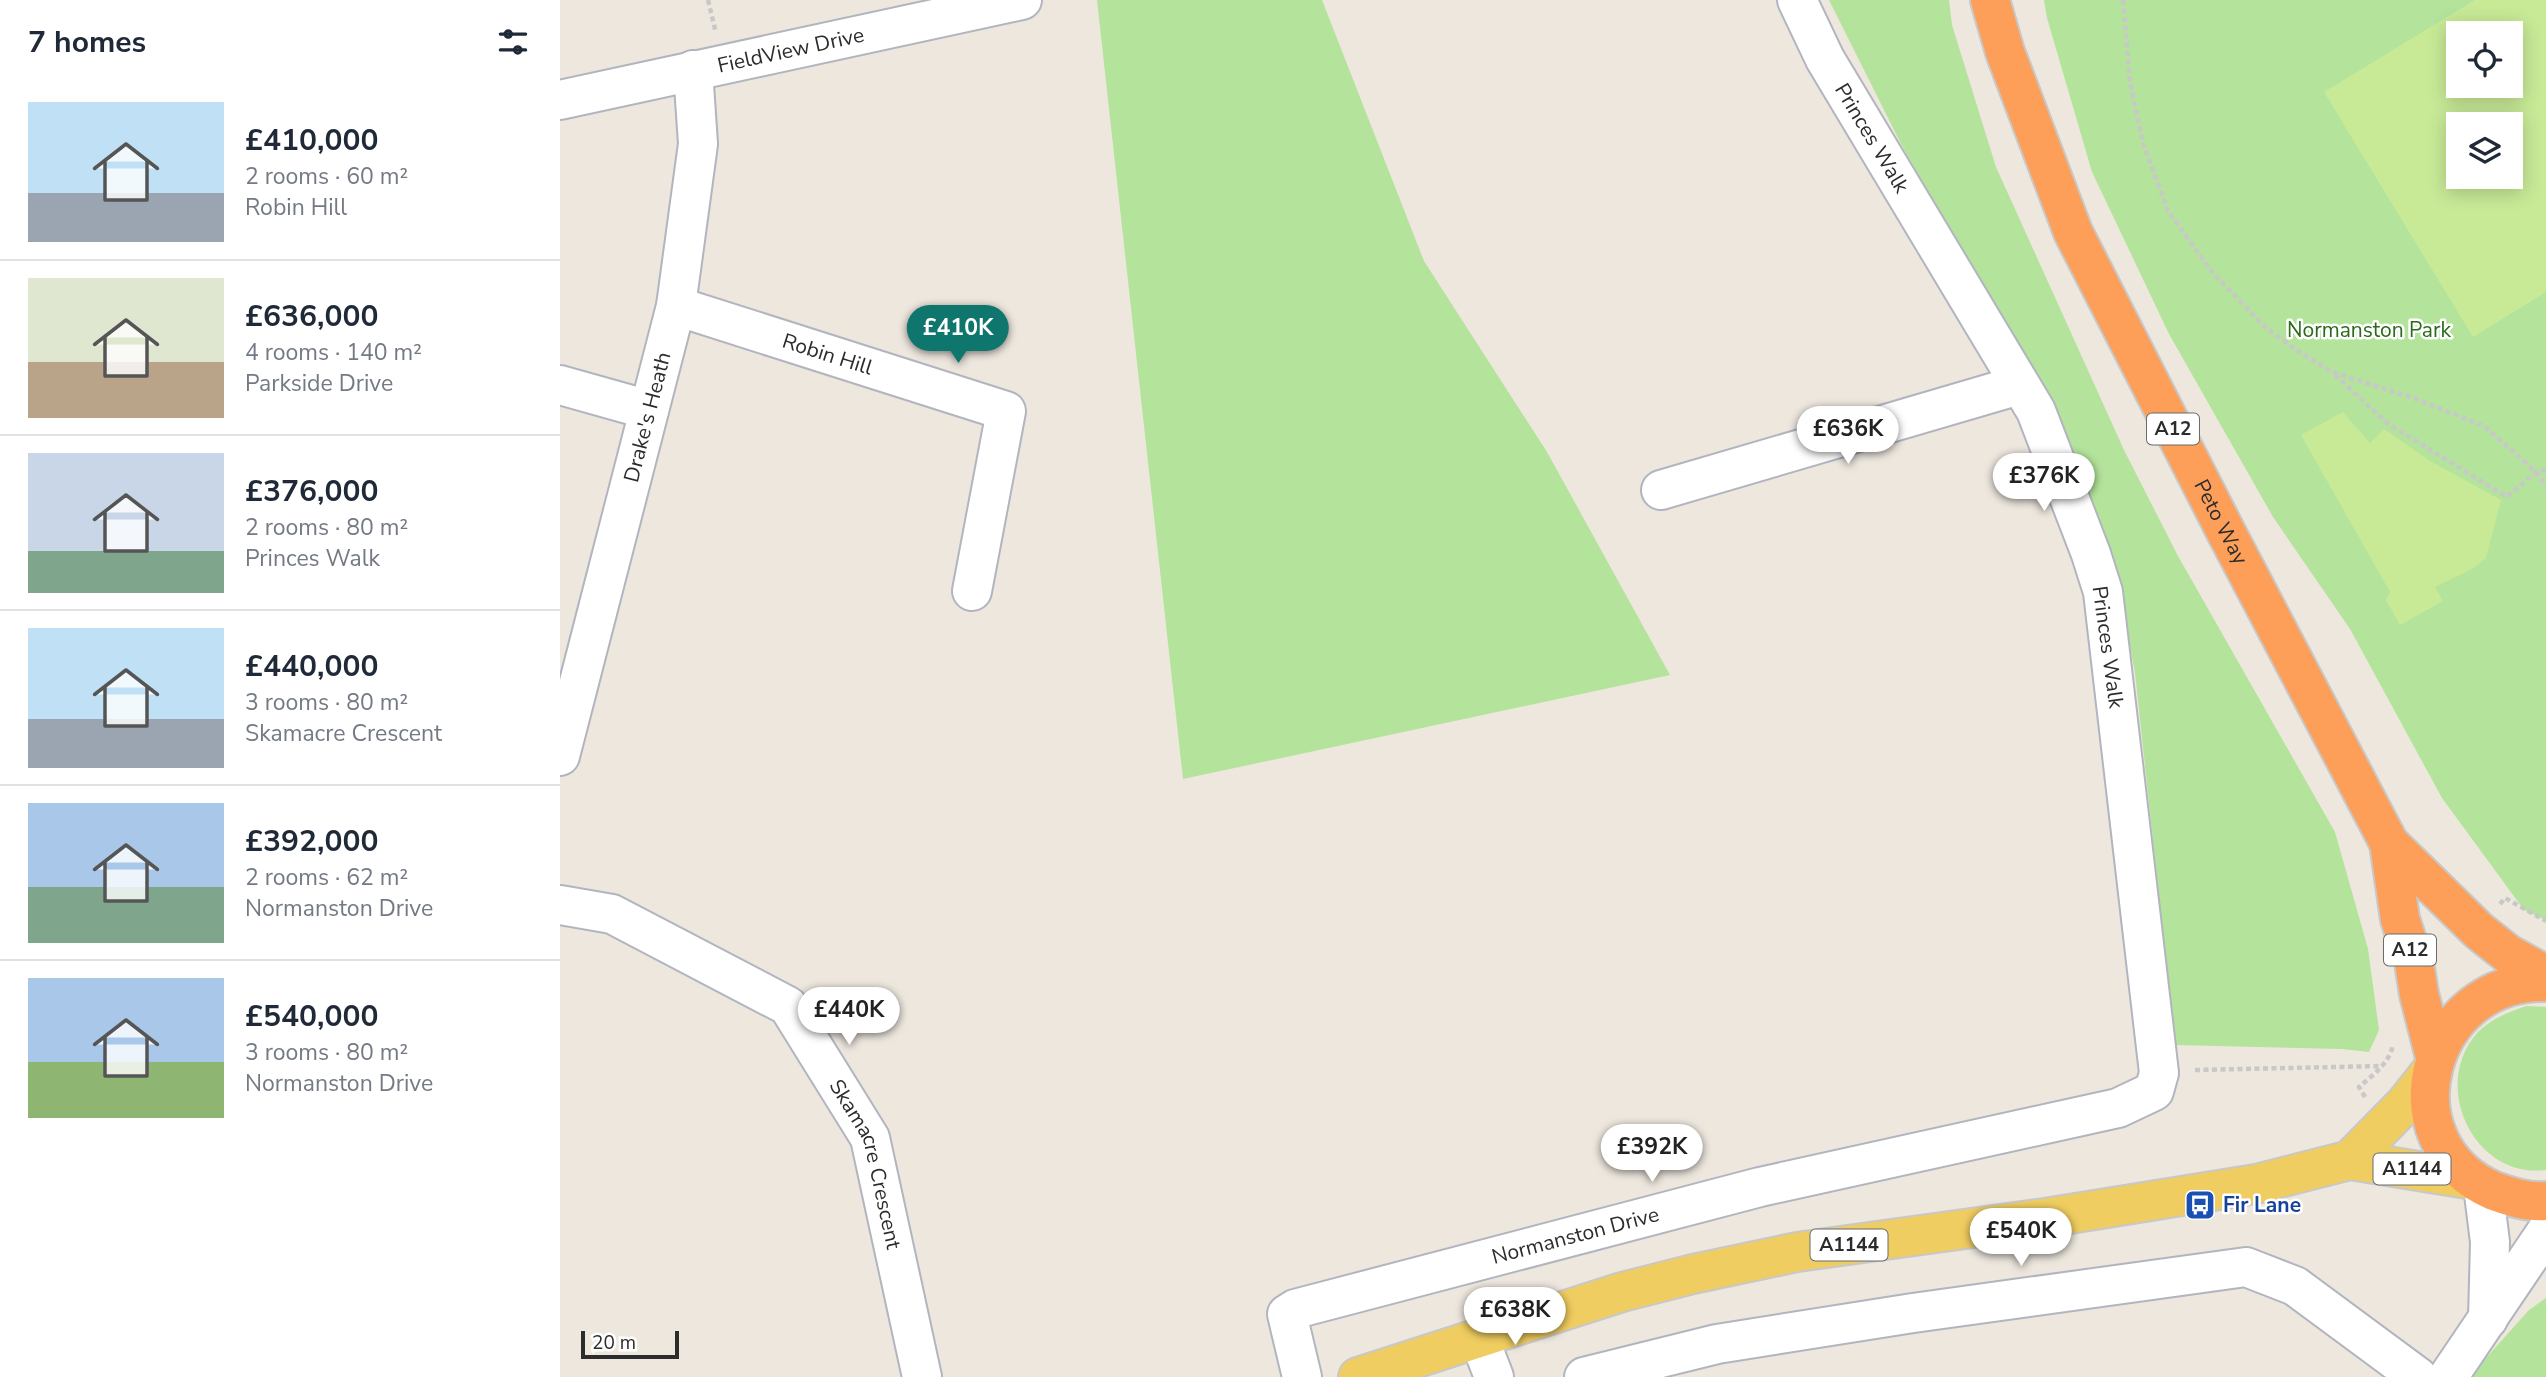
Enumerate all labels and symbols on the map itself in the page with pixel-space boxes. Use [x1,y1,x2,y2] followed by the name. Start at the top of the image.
[715,21,867,80] street label: FieldView Drive
[1828,78,1916,198] street label: Princes Walk
[909,306,1007,365] pin: £410K
[2287,316,2451,344] park label: Normanston Park
[779,327,877,382] street label: Robin Hill
[617,349,678,485] street label: Drake's Heath
[1799,406,1897,466] pin: £636K
[2147,414,2199,444] road number: A12
[1995,454,2093,513] pin: £376K
[2187,475,2255,569] street label: Peto Way
[2086,584,2131,711] street label: Princes Walk
[2384,934,2436,966] road number: A12
[800,988,898,1047] pin: £440K
[823,1074,908,1252] street label: Skamacre Crescent
[1603,1124,1701,1184] pin: £392K
[2374,1154,2450,1184] road number: A1144
[2183,1188,2217,1222] bus stop icon: Fir Lane
[2223,1191,2301,1219] place label: Fir Lane
[1489,1200,1662,1271] street label: Normanston Drive
[1972,1208,2070,1268] pin: £540K
[1810,1230,1888,1260] road number: A1144
[1466,1288,1564,1347] pin: £638K
[581,1328,679,1360] scale bar

